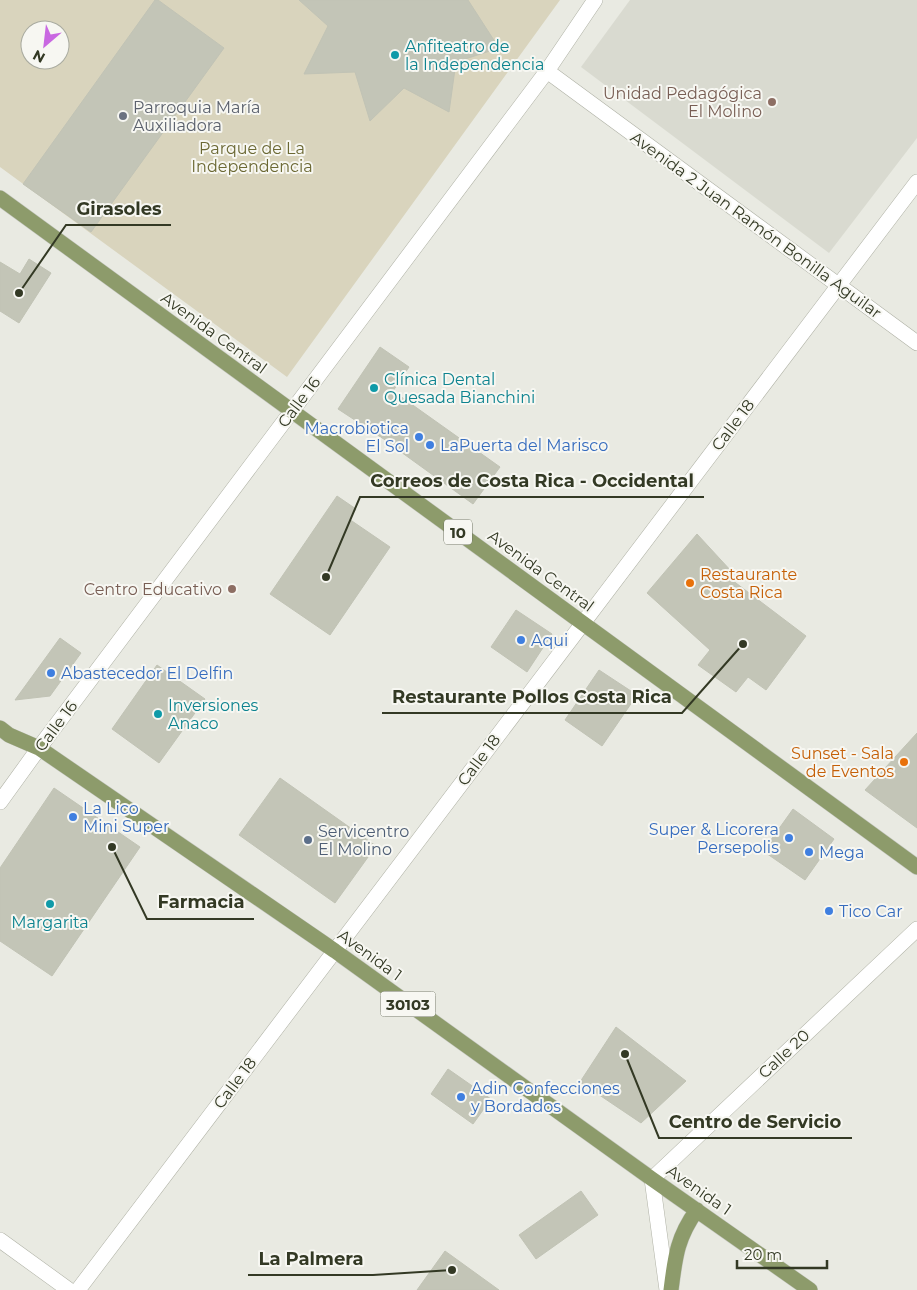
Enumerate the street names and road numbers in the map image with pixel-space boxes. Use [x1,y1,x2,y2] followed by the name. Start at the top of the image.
[627,128,885,322] street label: Avenida 2 Juan Ramón Bonilla Aguilar
[157,288,271,378] street label: Avenida Central
[274,373,324,431] street label: Calle 16
[708,396,758,454] street label: Calle 18
[444,520,472,544] road number: 10
[484,526,598,616] street label: Avenida Central
[31,697,81,755] street label: Calle 16
[454,731,504,789] street label: Calle 18
[334,925,406,985] street label: Avenida 1
[380,992,436,1016] road number: 30103
[755,1026,813,1082] street label: Calle 20
[210,1054,260,1112] street label: Calle 18
[663,1161,735,1219] street label: Avenida 1

